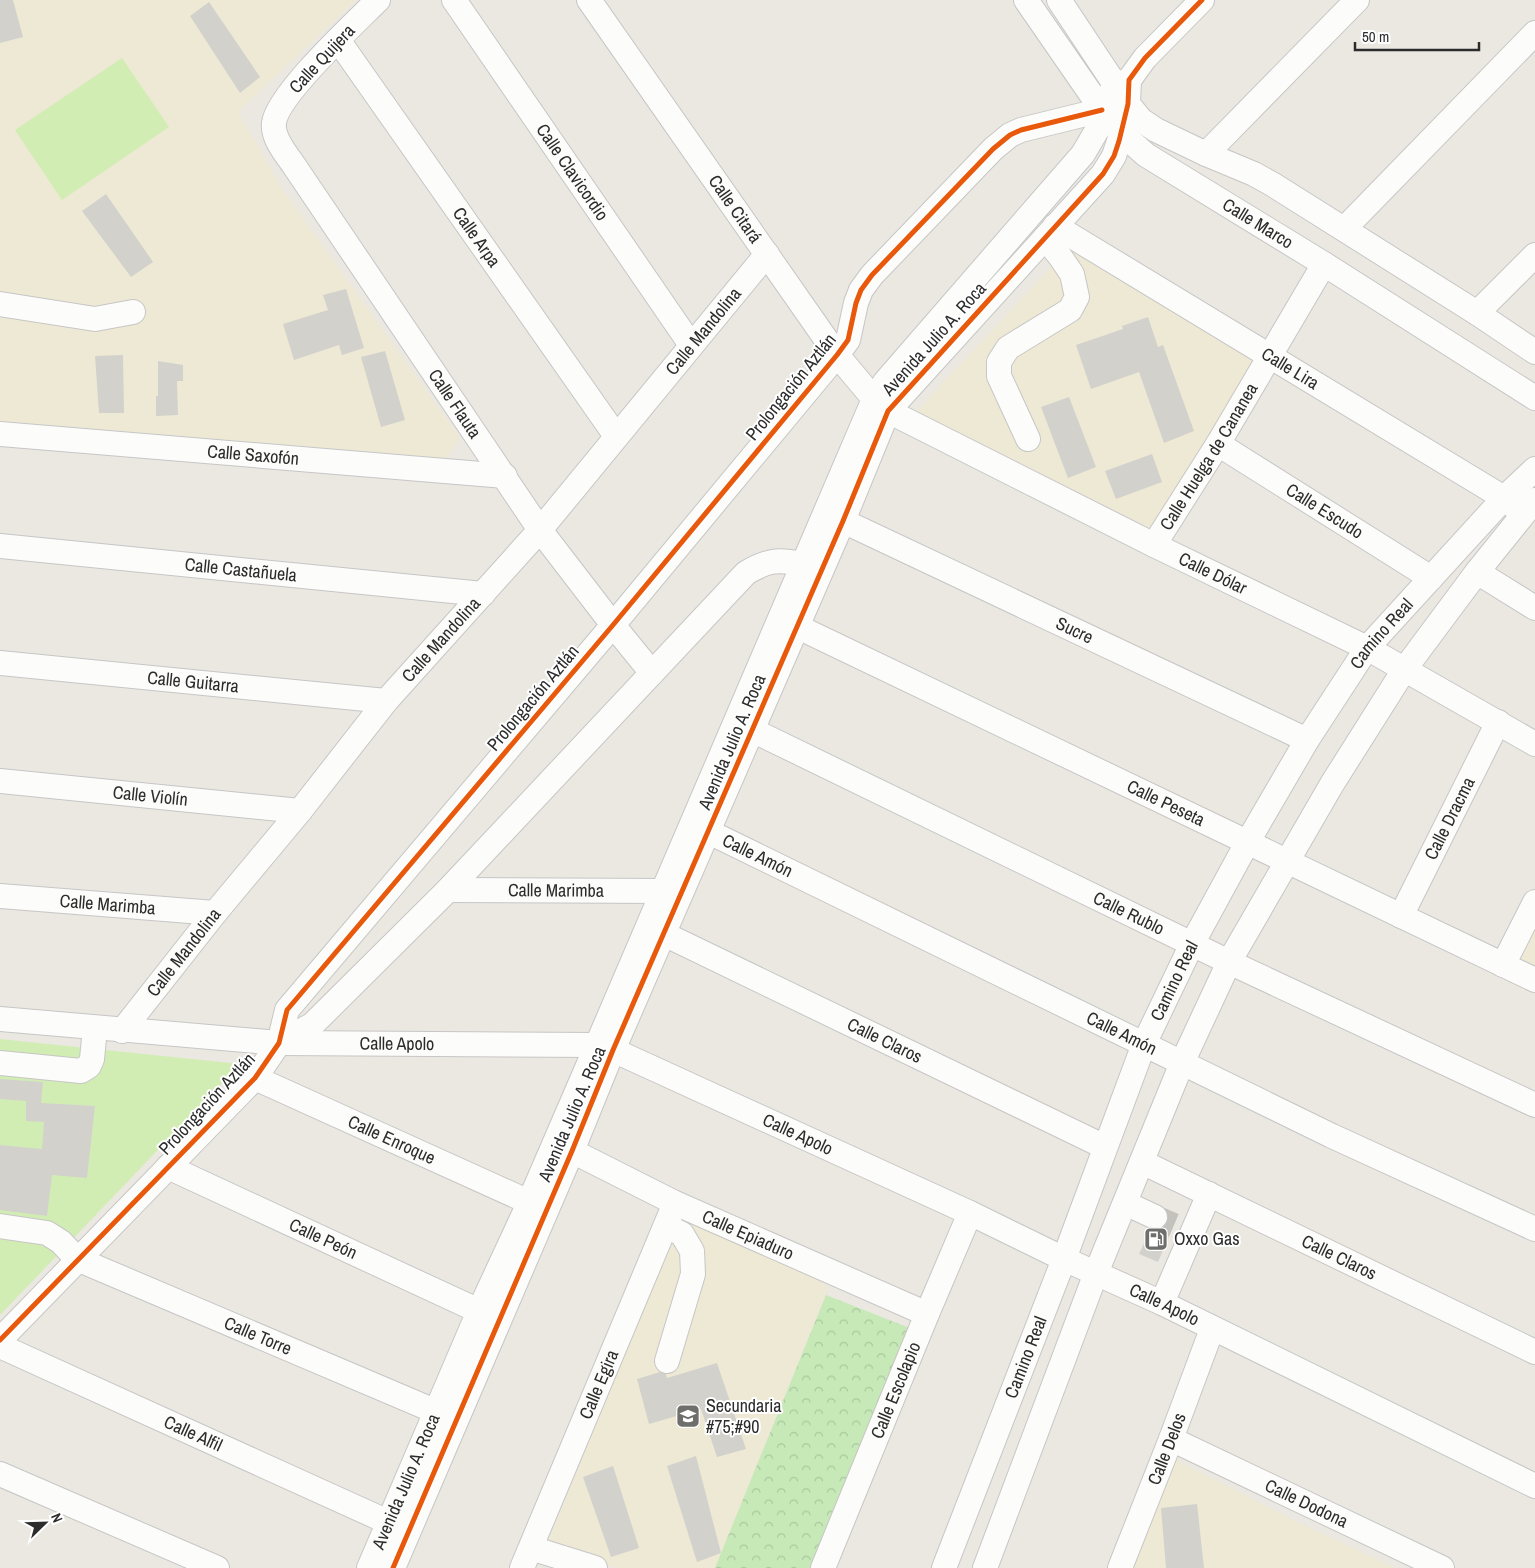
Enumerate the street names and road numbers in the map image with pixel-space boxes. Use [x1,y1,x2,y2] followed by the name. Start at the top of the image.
[283,19,360,99] street label: Calle Quijera
[531,119,615,225] street label: Calle Clavicordio
[703,170,768,248] street label: Calle Citará
[1218,192,1298,254] street label: Calle Marco
[447,202,507,272] street label: Calle Arpa
[875,276,991,402] street label: Avenida Julio A. Roca
[659,282,747,380] street label: Calle Mandolina
[740,328,842,446] street label: Prolongación Aztlán
[1257,341,1324,395] street label: Calle Lira
[423,364,488,443] street label: Calle Flauta
[1153,378,1263,535] street label: Calle Huelga de Cananea
[206,438,300,471] street label: Calle Saxofón
[1281,477,1368,544] street label: Calle Escudo
[1175,546,1251,600] street label: Calle Dólar
[184,551,298,587] street label: Calle Castañuela
[396,591,486,688] street label: Calle Mandolina
[1344,593,1419,674] street label: Camino Real
[1052,610,1098,649] street label: Sucre
[481,639,584,756] street label: Prolongación Aztlán
[146,665,240,698] street label: Calle Guitarra
[691,670,771,814] street label: Avenida Julio A. Roca
[1123,773,1209,832] street label: Calle Peseta
[1418,773,1480,864] street label: Calle Dracma
[112,779,189,812] street label: Calle Violín
[718,827,797,883] street label: Calle Amón
[508,877,604,903] street label: Calle Marimba
[1089,885,1169,941] street label: Calle Rublo
[59,888,157,920] street label: Calle Marimba
[141,902,226,1002] street label: Calle Mandolina
[1144,936,1204,1025] street label: Camino Real
[1082,1005,1161,1061] street label: Calle Amón
[843,1011,926,1069] street label: Calle Claros
[360,1031,434,1056] street label: Calle Apolo
[531,1042,611,1186] street label: Avenida Julio A. Roca
[153,1047,261,1160] street label: Prolongación Aztlán
[759,1107,837,1161] street label: Calle Apolo
[344,1109,440,1170] street label: Calle Enroque
[698,1203,798,1266] street label: Calle Epiaduro
[285,1212,361,1265] street label: Calle Peón
[1298,1228,1381,1286] street label: Calle Claros
[1125,1277,1204,1331] street label: Calle Apolo
[220,1310,296,1361] street label: Calle Torre
[998,1312,1053,1402] street label: Camino Real
[864,1338,926,1442] street label: Calle Escolapio
[573,1346,624,1423] street label: Calle Egira
[160,1409,226,1457] street label: Calle Alfil
[1141,1409,1192,1488] street label: Calle Delos
[365,1410,446,1554] street label: Avenida Julio A. Roca
[1261,1472,1352,1534] street label: Calle Dodona

